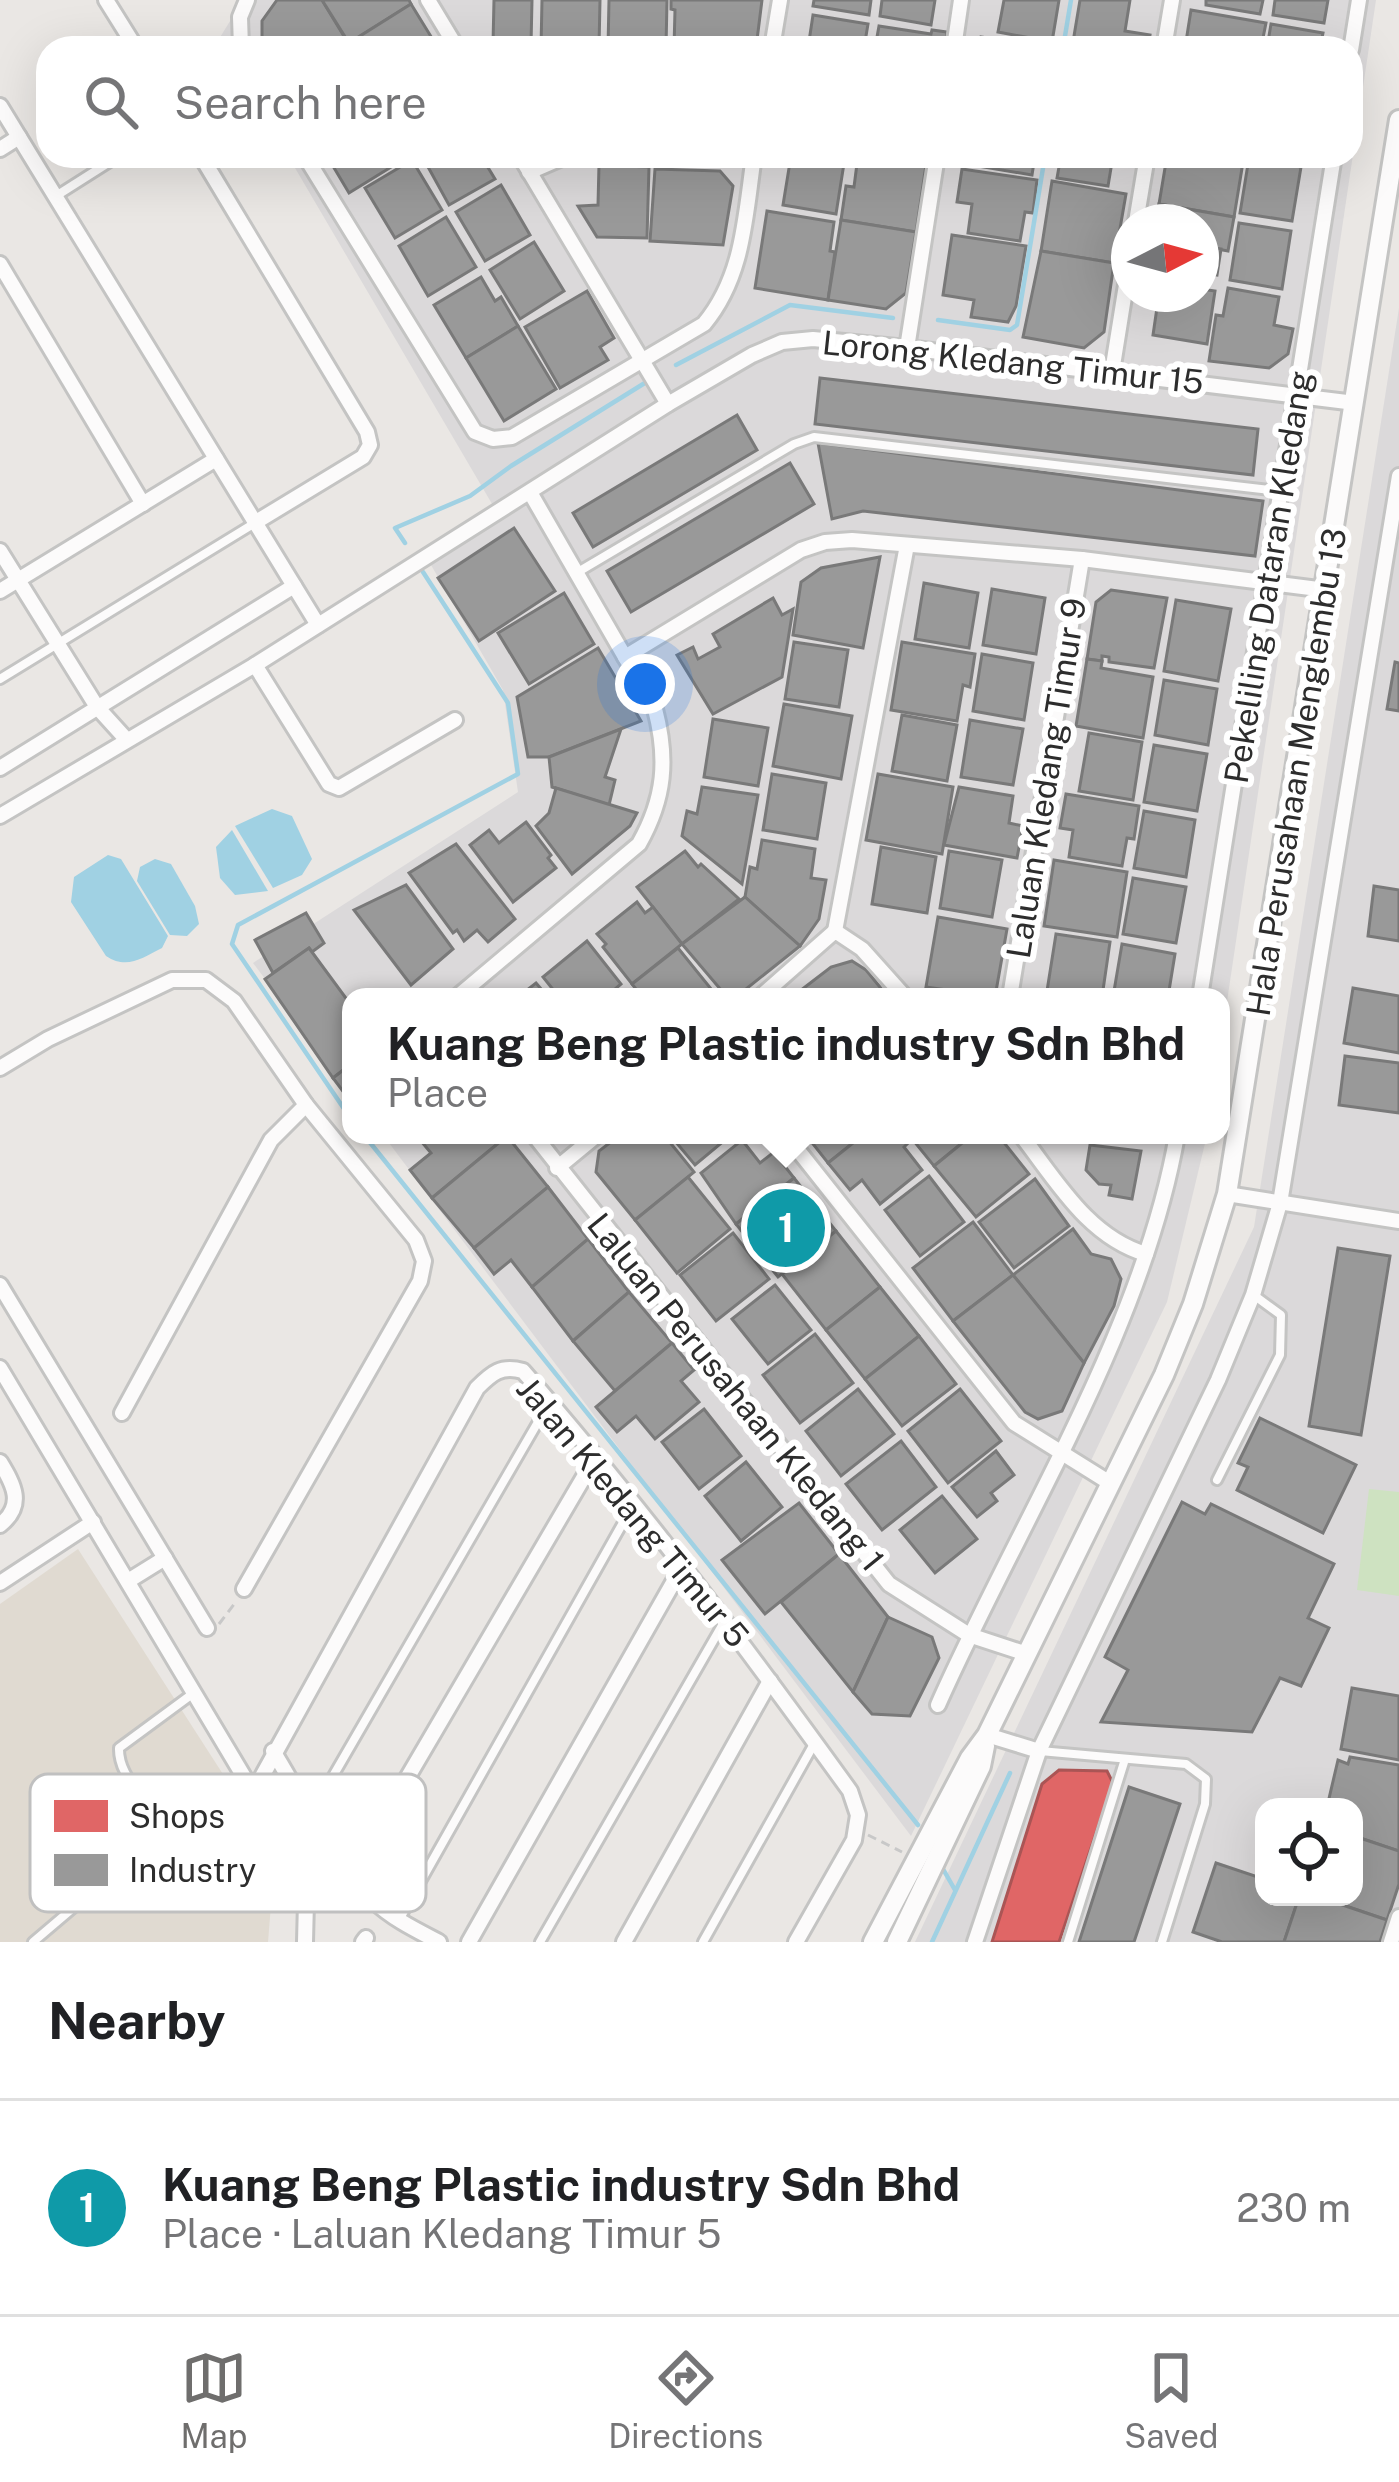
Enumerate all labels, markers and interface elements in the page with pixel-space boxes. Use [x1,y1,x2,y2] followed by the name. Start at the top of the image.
[36,36,1363,168] search box
[78,69,144,135] icon: search
[174,76,427,129] text: Search here
[1111,204,1219,312] north arrow
[820,323,1206,401] street label: Lorong Kledang Timur 15
[1217,368,1319,786] street label: Pekeliling Dataran Kledang
[1239,525,1353,1019] street label: Hala Perusahaan Menglembu 13
[999,595,1093,961] street label: Laluan Kledang Timur 9
[615,654,675,714] your location
[342,988,1230,1144] popup
[387,1017,1185,1070] text: Kuang Beng Plastic industry Sdn Bhd
[387,1070,488,1116] text: Place
[747,1183,825,1273] pin: 1
[579,1205,893,1579] street label: Laluan Perusahaan Kledang 1
[509,1370,757,1654] street label: Jalan Kledang Timur 5
[30,1774,426,1912] legend
[129,1797,225,1835] text: Shops
[1255,1798,1363,1906] map controls
[1255,1798,1363,1906] button: locate
[129,1851,256,1889] text: Industry
[48,1991,225,2050] text: Nearby
[162,2158,960,2211] text: Kuang Beng Plastic industry Sdn Bhd
[79,2185,95,2231] text: 1
[1236,2185,1351,2231] text: 230 m
[162,2211,721,2257] text: Place · Laluan Kledang Timur 5
[180,2345,247,2455] tab: Map
[608,2345,763,2455] tab: Directions
[1124,2345,1219,2455] tab: Saved

